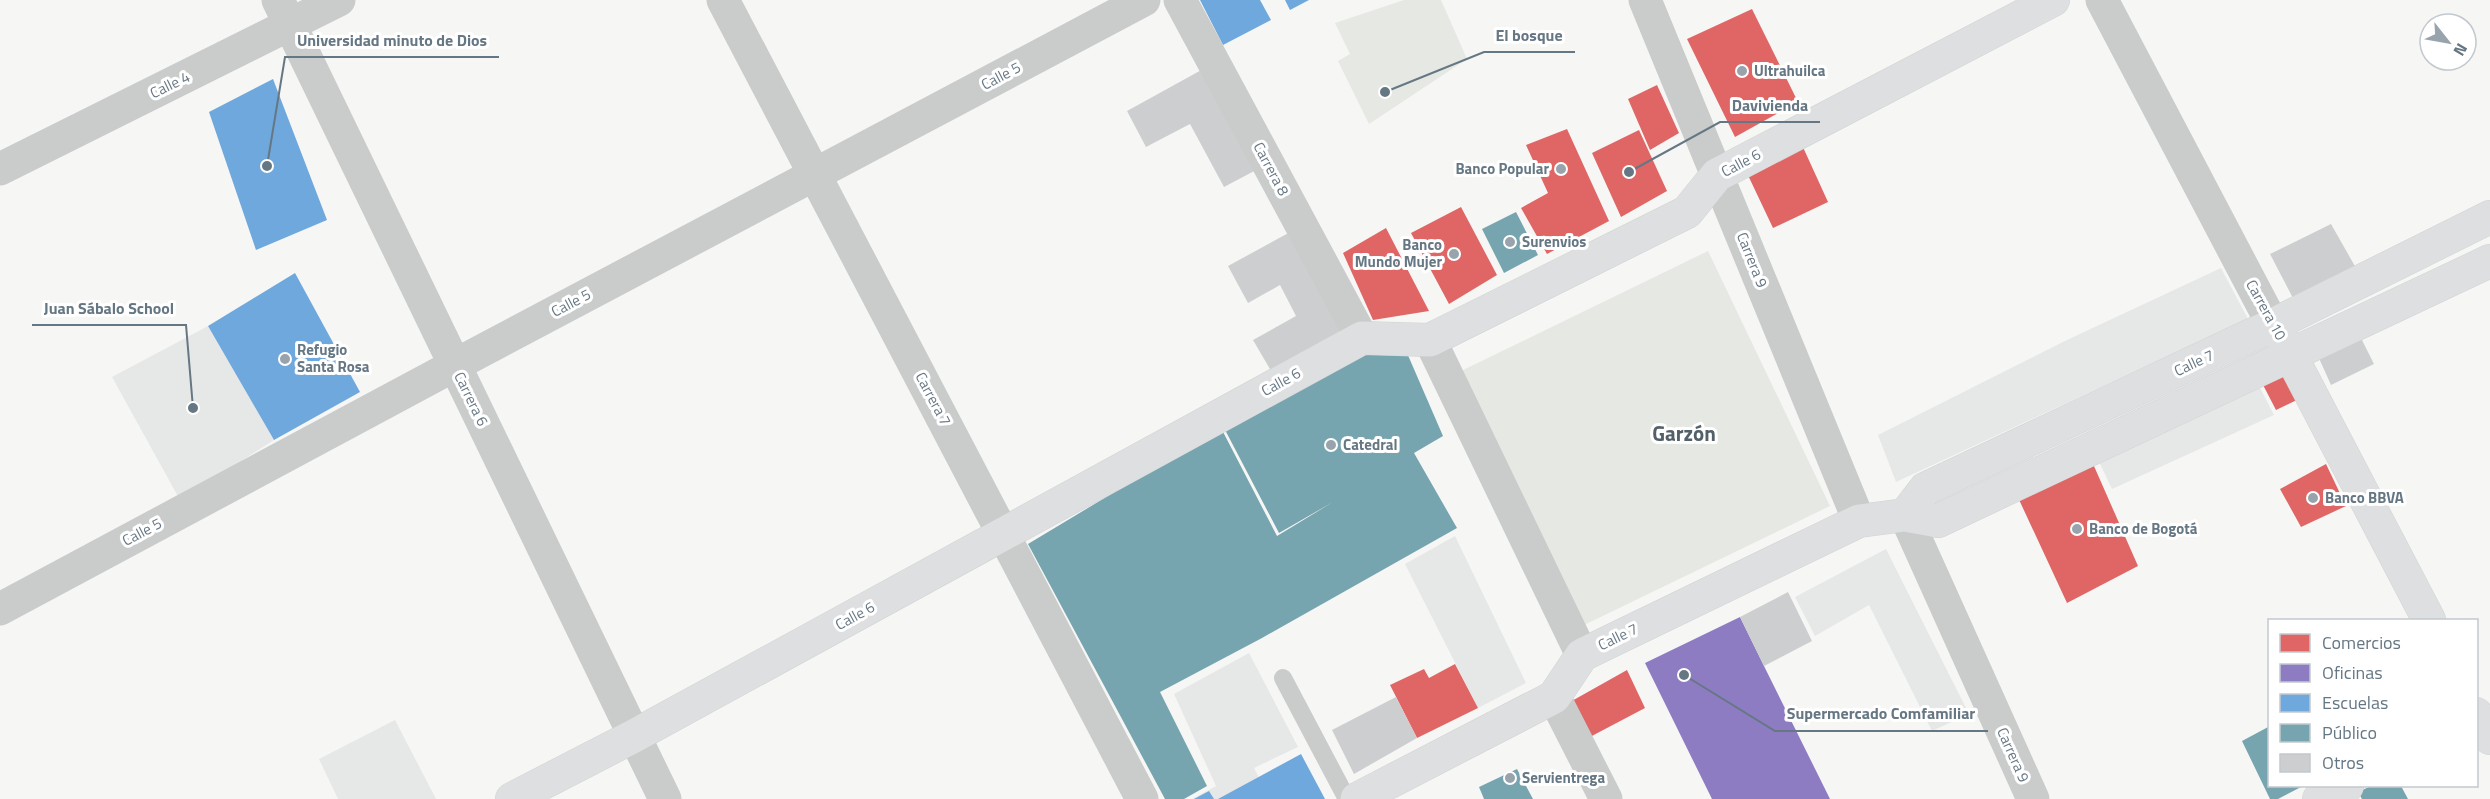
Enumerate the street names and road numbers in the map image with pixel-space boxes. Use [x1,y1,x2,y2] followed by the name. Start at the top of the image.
[977,56,1025,96] street label: Calle 5
[146,65,194,104] street label: Calle 4
[1248,138,1295,200] street label: Carrera 8
[1717,143,1765,183] street label: Calle 6
[1731,229,1774,291] street label: Carrera 9
[2240,275,2293,344] street label: Carrera 10
[547,283,595,323] street label: Calle 5
[2170,343,2218,382] street label: Calle 7
[1257,361,1305,402] street label: Calle 6
[448,368,494,430] street label: Carrera 6
[910,368,957,430] street label: Carrera 7
[118,512,166,552] street label: Calle 5
[831,595,879,636] street label: Calle 6
[1594,617,1642,656] street label: Calle 7
[1991,724,2036,786] street label: Carrera 9

